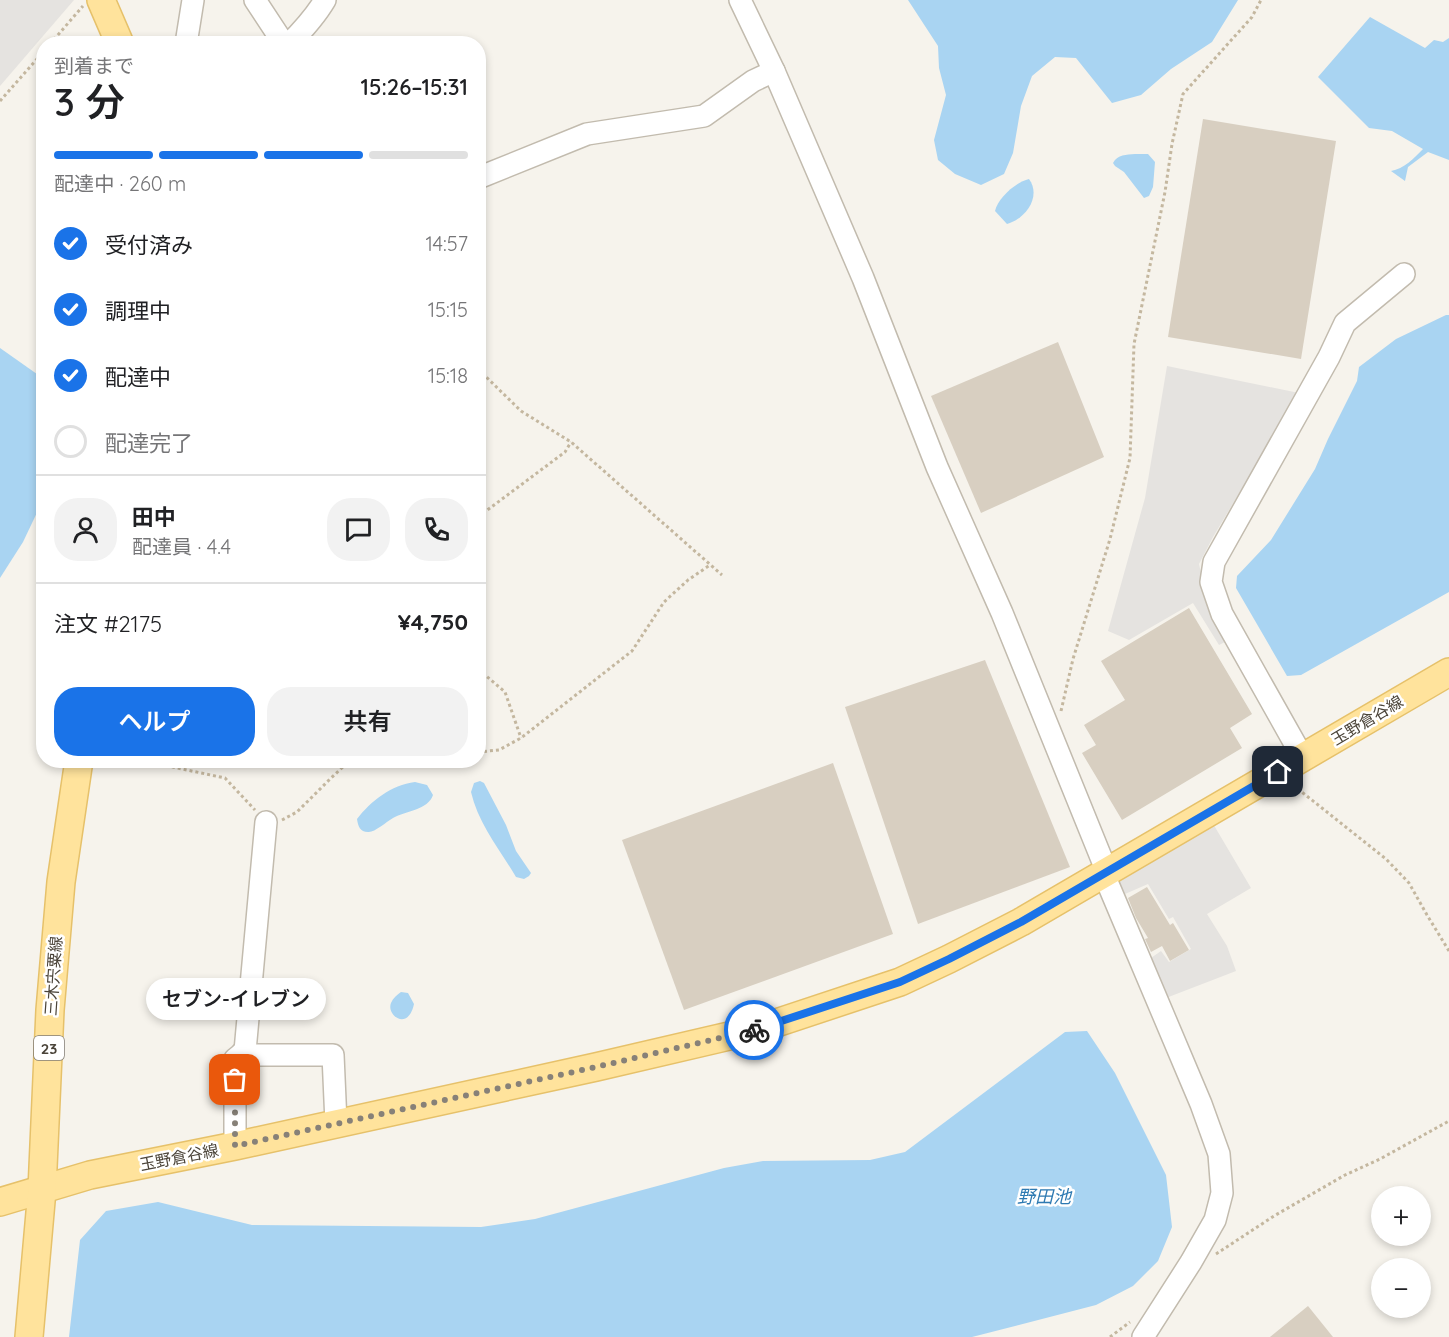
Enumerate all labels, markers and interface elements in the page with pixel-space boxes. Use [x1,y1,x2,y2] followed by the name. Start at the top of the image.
[54,53,134,78] text: 到着まで
[361,73,468,101] text: 15:26–15:31
[54,77,125,126] text: 3 分
[54,171,186,196] text: 配達中 · 260 m
[54,227,87,260] icon: check
[105,231,193,259] text: 受付済み
[425,231,468,256] text: 14:57
[54,293,87,326] icon: check
[105,297,171,325] text: 調理中
[428,297,468,322] text: 15:15
[54,359,87,392] icon: check
[105,363,171,391] text: 配達中
[428,363,468,388] text: 15:18
[105,429,193,457] text: 配達完了
[54,498,117,561] button: person
[327,498,390,561] button: chat
[405,498,468,561] button: phone
[132,503,176,531] text: 田中
[132,534,231,559] text: 配達員 · 4.4
[398,608,468,636] text: ¥4,750
[54,610,162,638] text: 注文 #2175
[54,687,255,756] button: ヘルプ
[267,687,468,756] button: 共有
[1328,691,1406,749] street label: 玉野倉谷線
[1252,746,1303,797] pin
[1261,755,1294,788] icon: home
[40,935,66,1017] street label: 三木宍粟線
[145,978,325,1020] callout: セブン-イレブン
[162,986,310,1011] text: セブン-イレブン
[724,1000,784,1060] courier
[738,1014,771,1047] icon: bike
[34,1036,64,1060] road number: 23
[209,1054,260,1105] pin
[218,1063,251,1096] icon: bag
[138,1140,220,1174] street label: 玉野倉谷線
[1017,1185,1073,1208] water label: 野田池
[1371,1186,1431,1318] map controls
[1371,1186,1431,1246] button: +
[1371,1258,1431,1318] button: −

